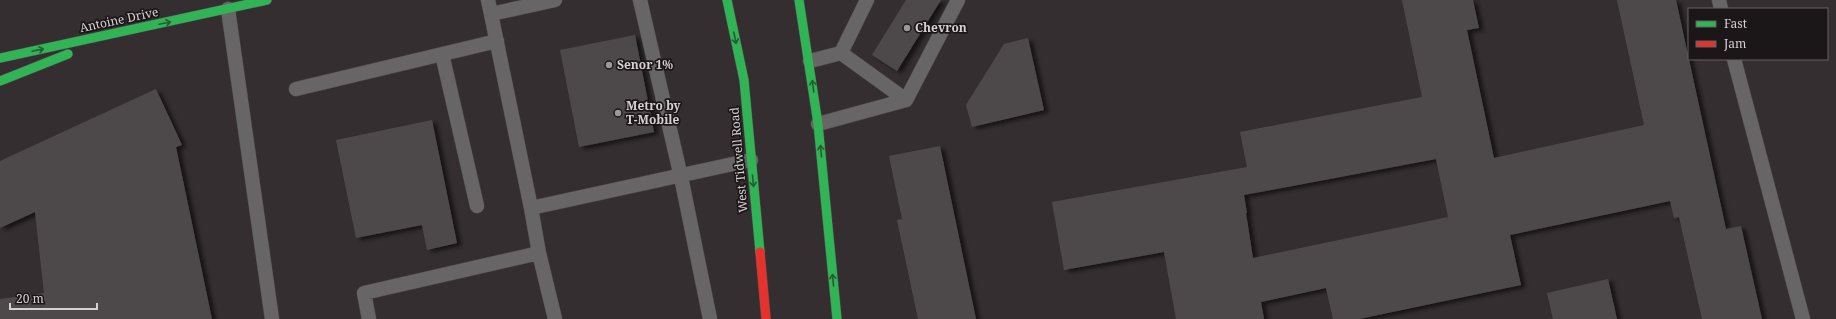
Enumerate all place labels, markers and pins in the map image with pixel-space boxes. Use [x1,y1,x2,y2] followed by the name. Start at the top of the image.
[915,19,967,36] place label: Chevron
[902,23,912,33] marker: Chevron
[617,56,673,73] place label: Senor 1%
[604,60,614,70] marker: Senor 1%
[626,97,680,128] place label: Metro by T-Mobile
[613,108,623,118] marker: Metro by T-Mobile

